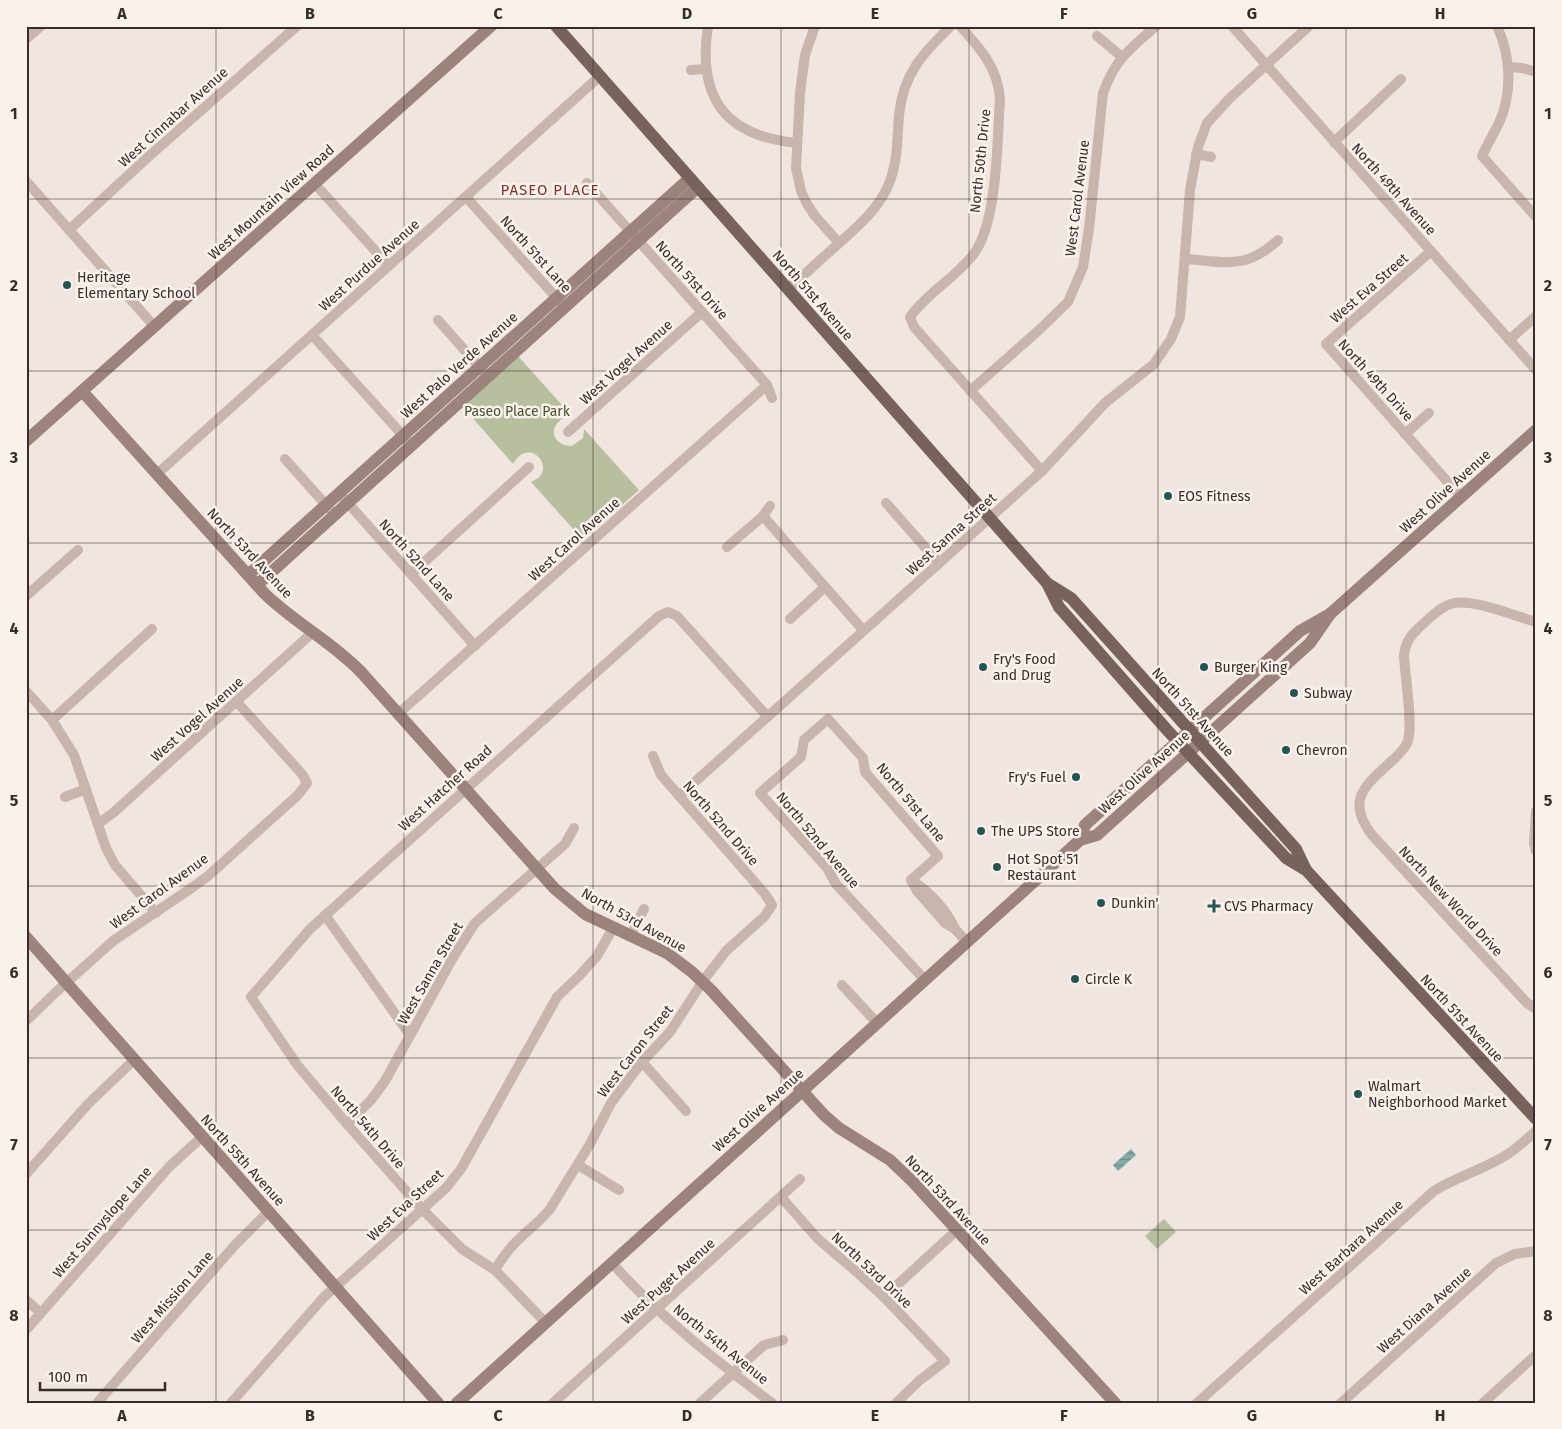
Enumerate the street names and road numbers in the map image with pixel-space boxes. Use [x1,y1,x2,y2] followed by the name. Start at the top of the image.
[115,64,232,171] street label: West Cinnabar Avenue
[967,108,994,214] street label: North 50th Drive
[1062,139,1093,257] street label: West Carol Avenue
[1348,140,1439,239] street label: North 49th Avenue
[205,141,338,263] street label: West Mountain View Road
[497,212,575,296] street label: North 51st Lane
[315,216,423,315] street label: West Purdue Avenue
[652,237,732,323] street label: North 51st Drive
[769,247,857,344] street label: North 51st Avenue
[1327,249,1412,327] street label: West Eva Street
[397,308,521,422] street label: West Palo Verde Avenue
[576,316,676,408] street label: West Vogel Avenue
[1334,336,1417,425] street label: North 49th Drive
[1396,446,1494,537] street label: West Olive Avenue
[903,489,1001,579] street label: West Sanna Street
[525,494,624,585] street label: West Carol Avenue
[203,505,296,602] street label: North 53rd Avenue
[375,516,458,605] street label: North 52nd Lane
[1148,664,1237,760] street label: North 51st Avenue
[147,673,247,765] street label: West Vogel Avenue
[1095,727,1193,818] street label: West Olive Avenue
[395,742,496,835] street label: West Hatcher Road
[873,759,949,845] street label: North 51st Lane
[679,777,762,869] street label: North 52nd Drive
[772,789,863,892] street label: North 52nd Avenue
[1395,843,1506,960] street label: North New World Drive
[107,850,212,933] street label: West Carol Avenue
[578,885,689,956] street label: North 53rd Avenue
[394,918,467,1027] street label: West Sanna Street
[1416,971,1507,1066] street label: North 51st Avenue
[594,1001,677,1101] street label: West Caron Street
[709,1065,807,1156] street label: West Olive Avenue
[327,1082,408,1172] street label: North 54th Drive
[197,1111,288,1210] street label: North 55th Avenue
[901,1152,994,1249] street label: North 53rd Avenue
[49,1163,155,1281] street label: West Sunnyslope Lane
[364,1165,447,1245] street label: West Eva Street
[1296,1196,1407,1299] street label: West Barbara Avenue
[828,1229,915,1312] street label: North 53rd Drive
[618,1235,719,1328] street label: West Puget Avenue
[128,1248,217,1347] street label: West Mission Lane
[1374,1264,1475,1357] street label: West Diana Avenue
[669,1301,772,1388] street label: North 54th Avenue

